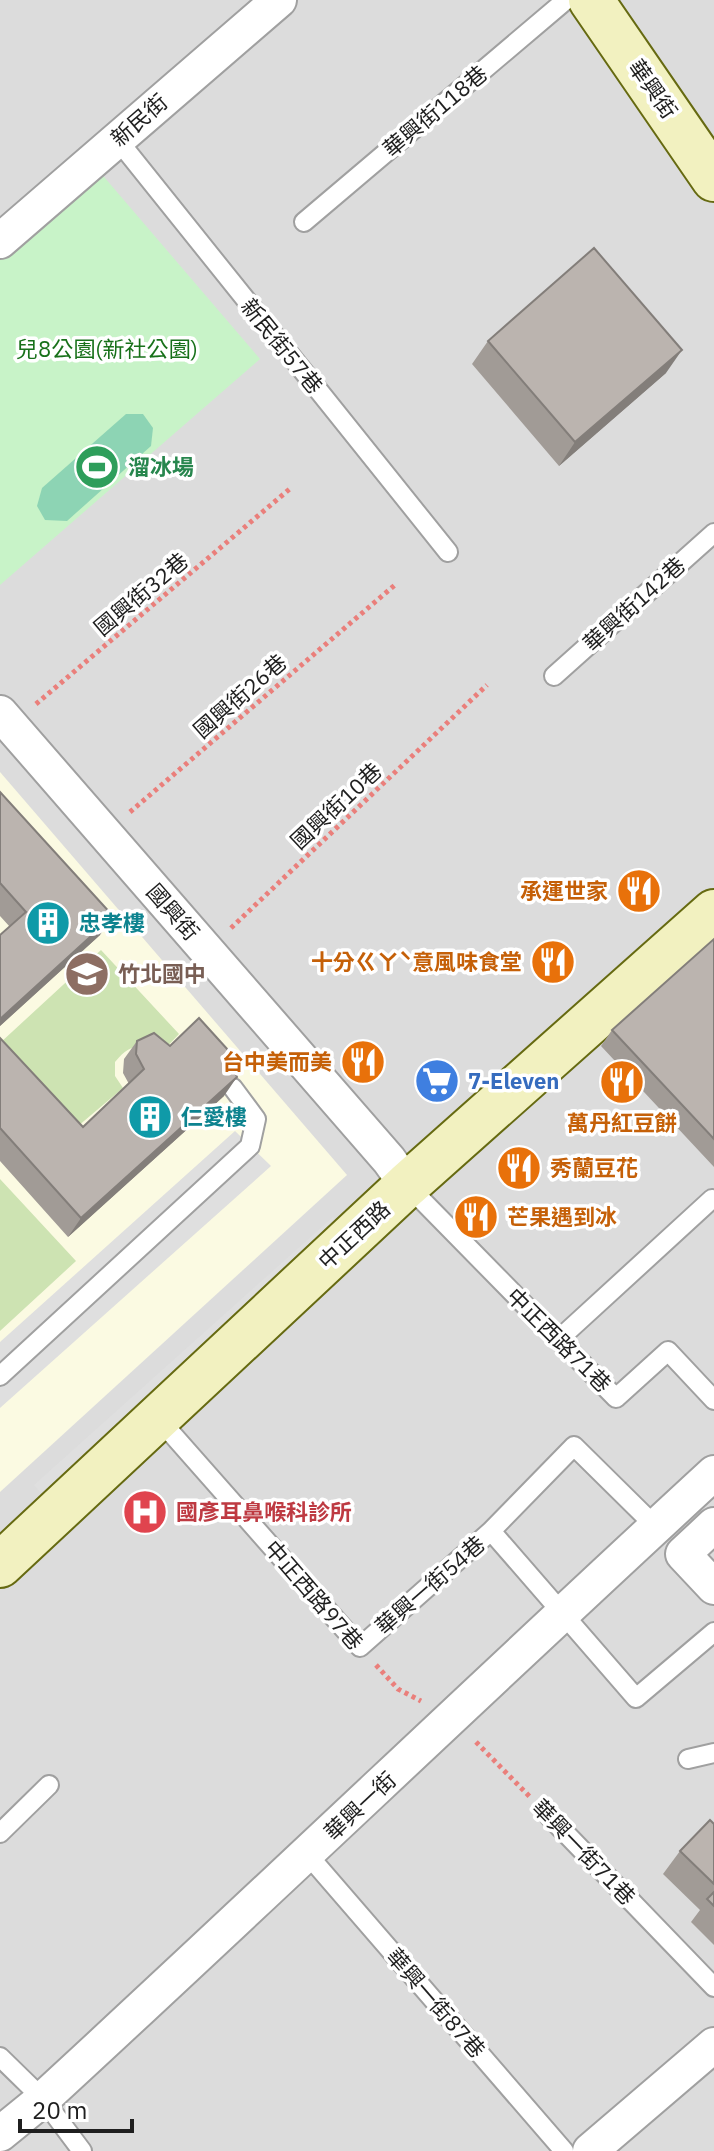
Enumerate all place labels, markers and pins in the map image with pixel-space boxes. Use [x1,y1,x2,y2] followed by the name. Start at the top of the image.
[73,443,121,491] sports icon: 溜冰場
[128,452,194,481] place label: 溜冰場
[615,867,663,915] restaurant icon: 承運世家
[520,876,608,905] place label: 承運世家
[24,899,72,947] building icon: 忠孝樓
[79,908,145,937] place label: 忠孝樓
[529,938,577,986] restaurant icon: 十分ㄍㄚˋ意風味食堂
[311,947,522,976] place label: 十分ㄍㄚˋ意風味食堂
[63,950,111,998] school or university icon: 竹北國中
[118,959,206,988] place label: 竹北國中
[339,1038,387,1086] restaurant icon: 台中美而美
[222,1047,332,1076] place label: 台中美而美
[413,1057,461,1105] supermarket icon: 7-Eleven
[598,1058,646,1106] restaurant icon: 萬丹紅豆餅
[468,1066,559,1095] place label: 7-Eleven
[126,1093,174,1141] building icon: 仁愛樓
[181,1102,247,1131] place label: 仁愛樓
[567,1108,677,1137] place label: 萬丹紅豆餅
[495,1144,543,1192] restaurant icon: 秀蘭豆花
[550,1153,638,1182] place label: 秀蘭豆花
[452,1193,500,1241] restaurant icon: 芒果遇到冰
[507,1202,617,1231] place label: 芒果遇到冰
[121,1488,169,1536] hospital icon: 國彥耳鼻喉科診所
[176,1497,352,1526] place label: 國彥耳鼻喉科診所

